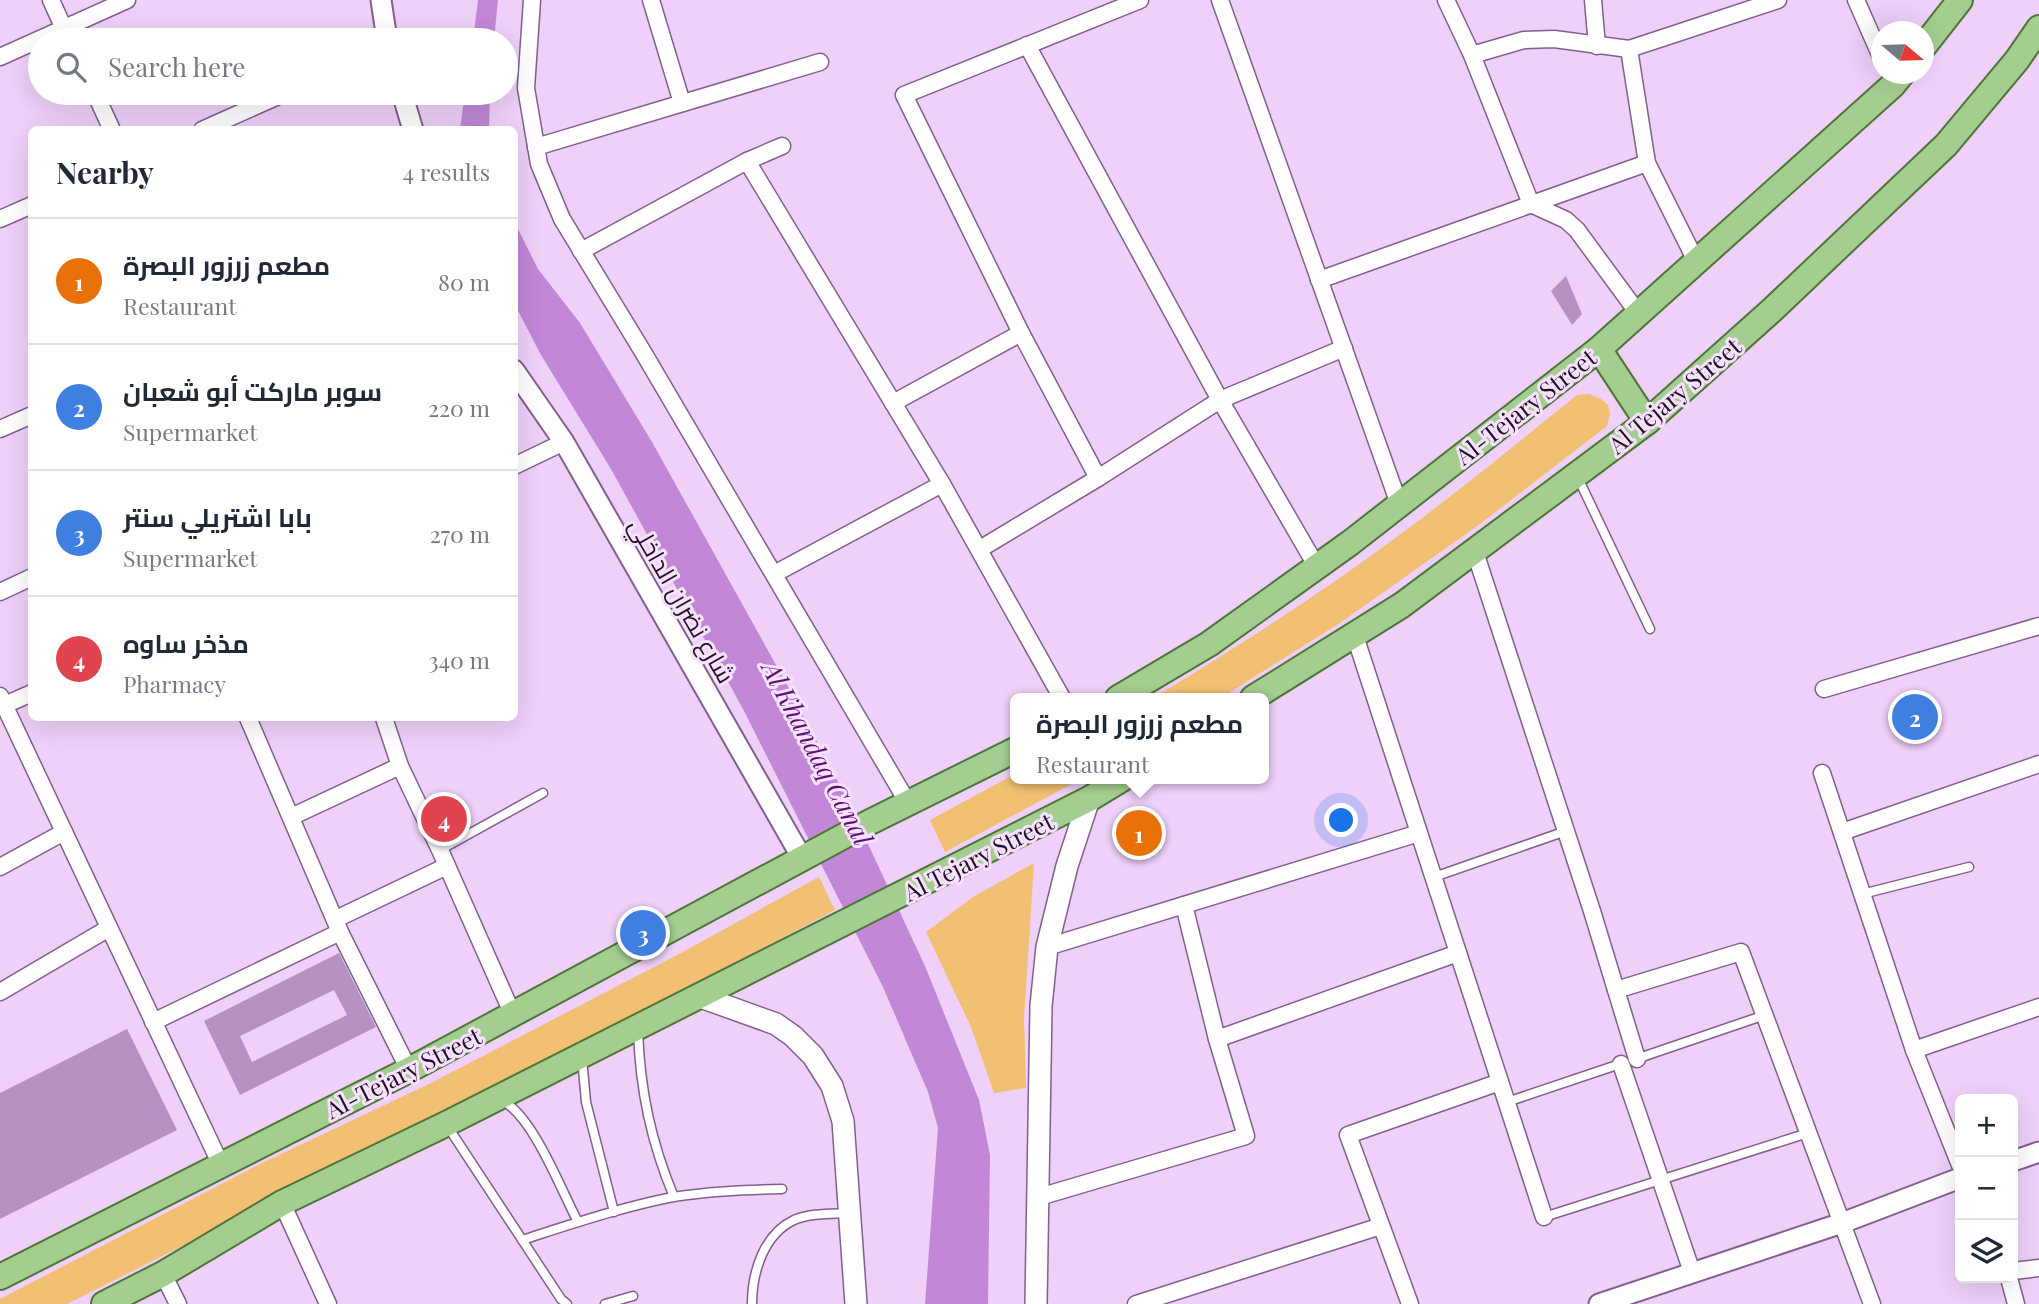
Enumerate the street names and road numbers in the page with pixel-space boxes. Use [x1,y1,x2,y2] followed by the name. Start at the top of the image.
[1600,330,1748,461] street label: Al Tejary Street
[1447,340,1603,472] street label: Al-Tejary Street
[619,512,743,691] street label: شارع نضران الداخلي
[897,804,1059,908] street label: Al Tejary Street
[319,1019,487,1126] street label: Al-Tejary Street

